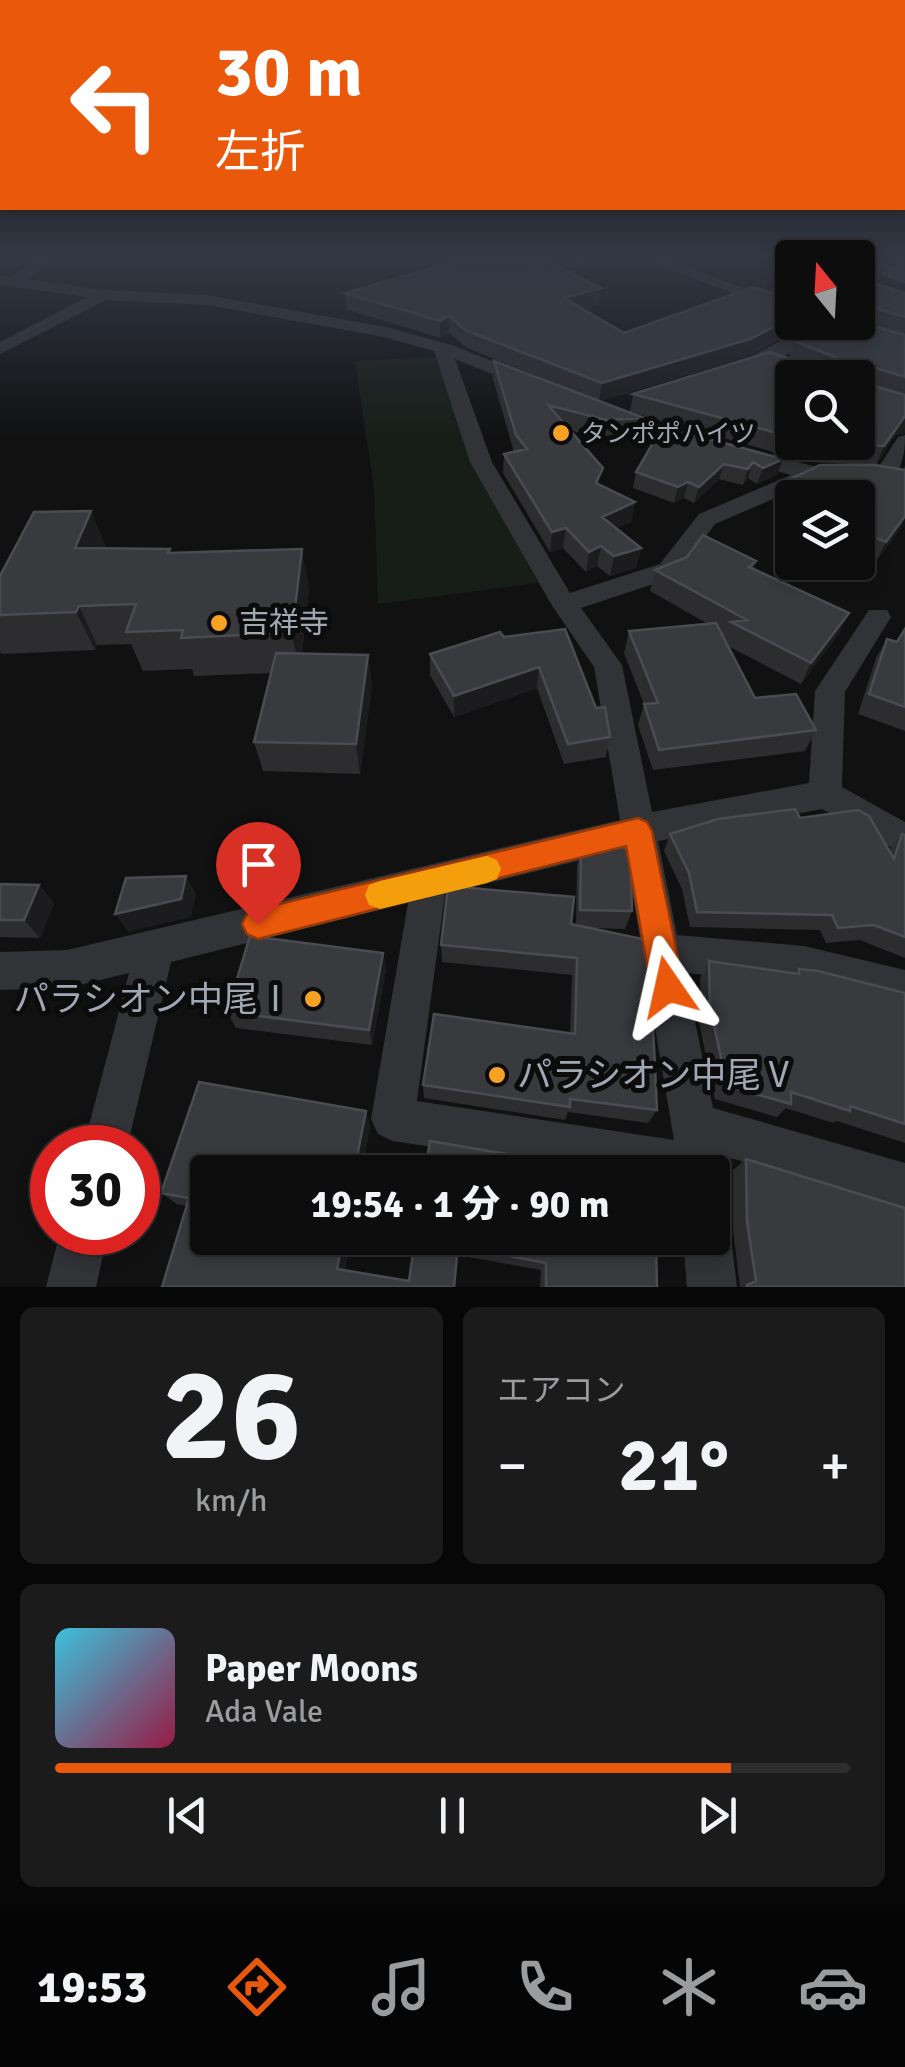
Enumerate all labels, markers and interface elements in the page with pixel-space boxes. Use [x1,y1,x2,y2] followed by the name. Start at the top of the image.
[215,29,363,115] text: 30 m
[50,40,180,170] icon: left
[215,125,305,180] text: 左折
[775,240,875,340] north arrow
[775,240,875,580] map controls
[775,360,875,460] button: search
[581,418,756,449] place label: タンポポハイツ
[550,422,572,444] marker: タンポポハイツ
[775,480,875,580] button: layers
[239,605,329,642] place label: 吉祥寺
[208,612,230,634] marker: 吉祥寺
[216,822,301,925] pin
[231,837,286,892] icon: arrive
[616,935,720,1039] position arrow
[14,978,293,1021] place label: パラシオン中尾Ⅰ
[302,988,324,1010] marker: パラシオン中尾Ⅰ
[517,1054,796,1097] place label: パラシオン中尾Ⅴ
[486,1064,508,1086] marker: パラシオン中尾Ⅴ
[30,1125,160,1255] speed limit sign: 30
[311,1181,609,1228] text: 19:54 · 1 分 · 90 m
[161,1336,301,1496] text: 26
[498,1371,626,1410] text: エアコン
[618,1419,729,1512] text: 21°
[498,1432,527,1500] text: −
[820,1432,850,1500] text: +
[195,1481,267,1520] text: km/h
[205,1645,418,1692] text: Paper Moons
[205,1692,323,1731] text: Ada Vale
[160,1788,215,1843] icon: previous
[425,1788,480,1843] icon: pause
[690,1788,745,1843] icon: next
[222,1952,292,2022] icon: directions
[366,1952,436,2022] icon: music
[510,1952,580,2022] icon: phone
[654,1952,724,2022] icon: climate
[798,1952,868,2022] icon: car
[37,1960,147,2015] text: 19:53

